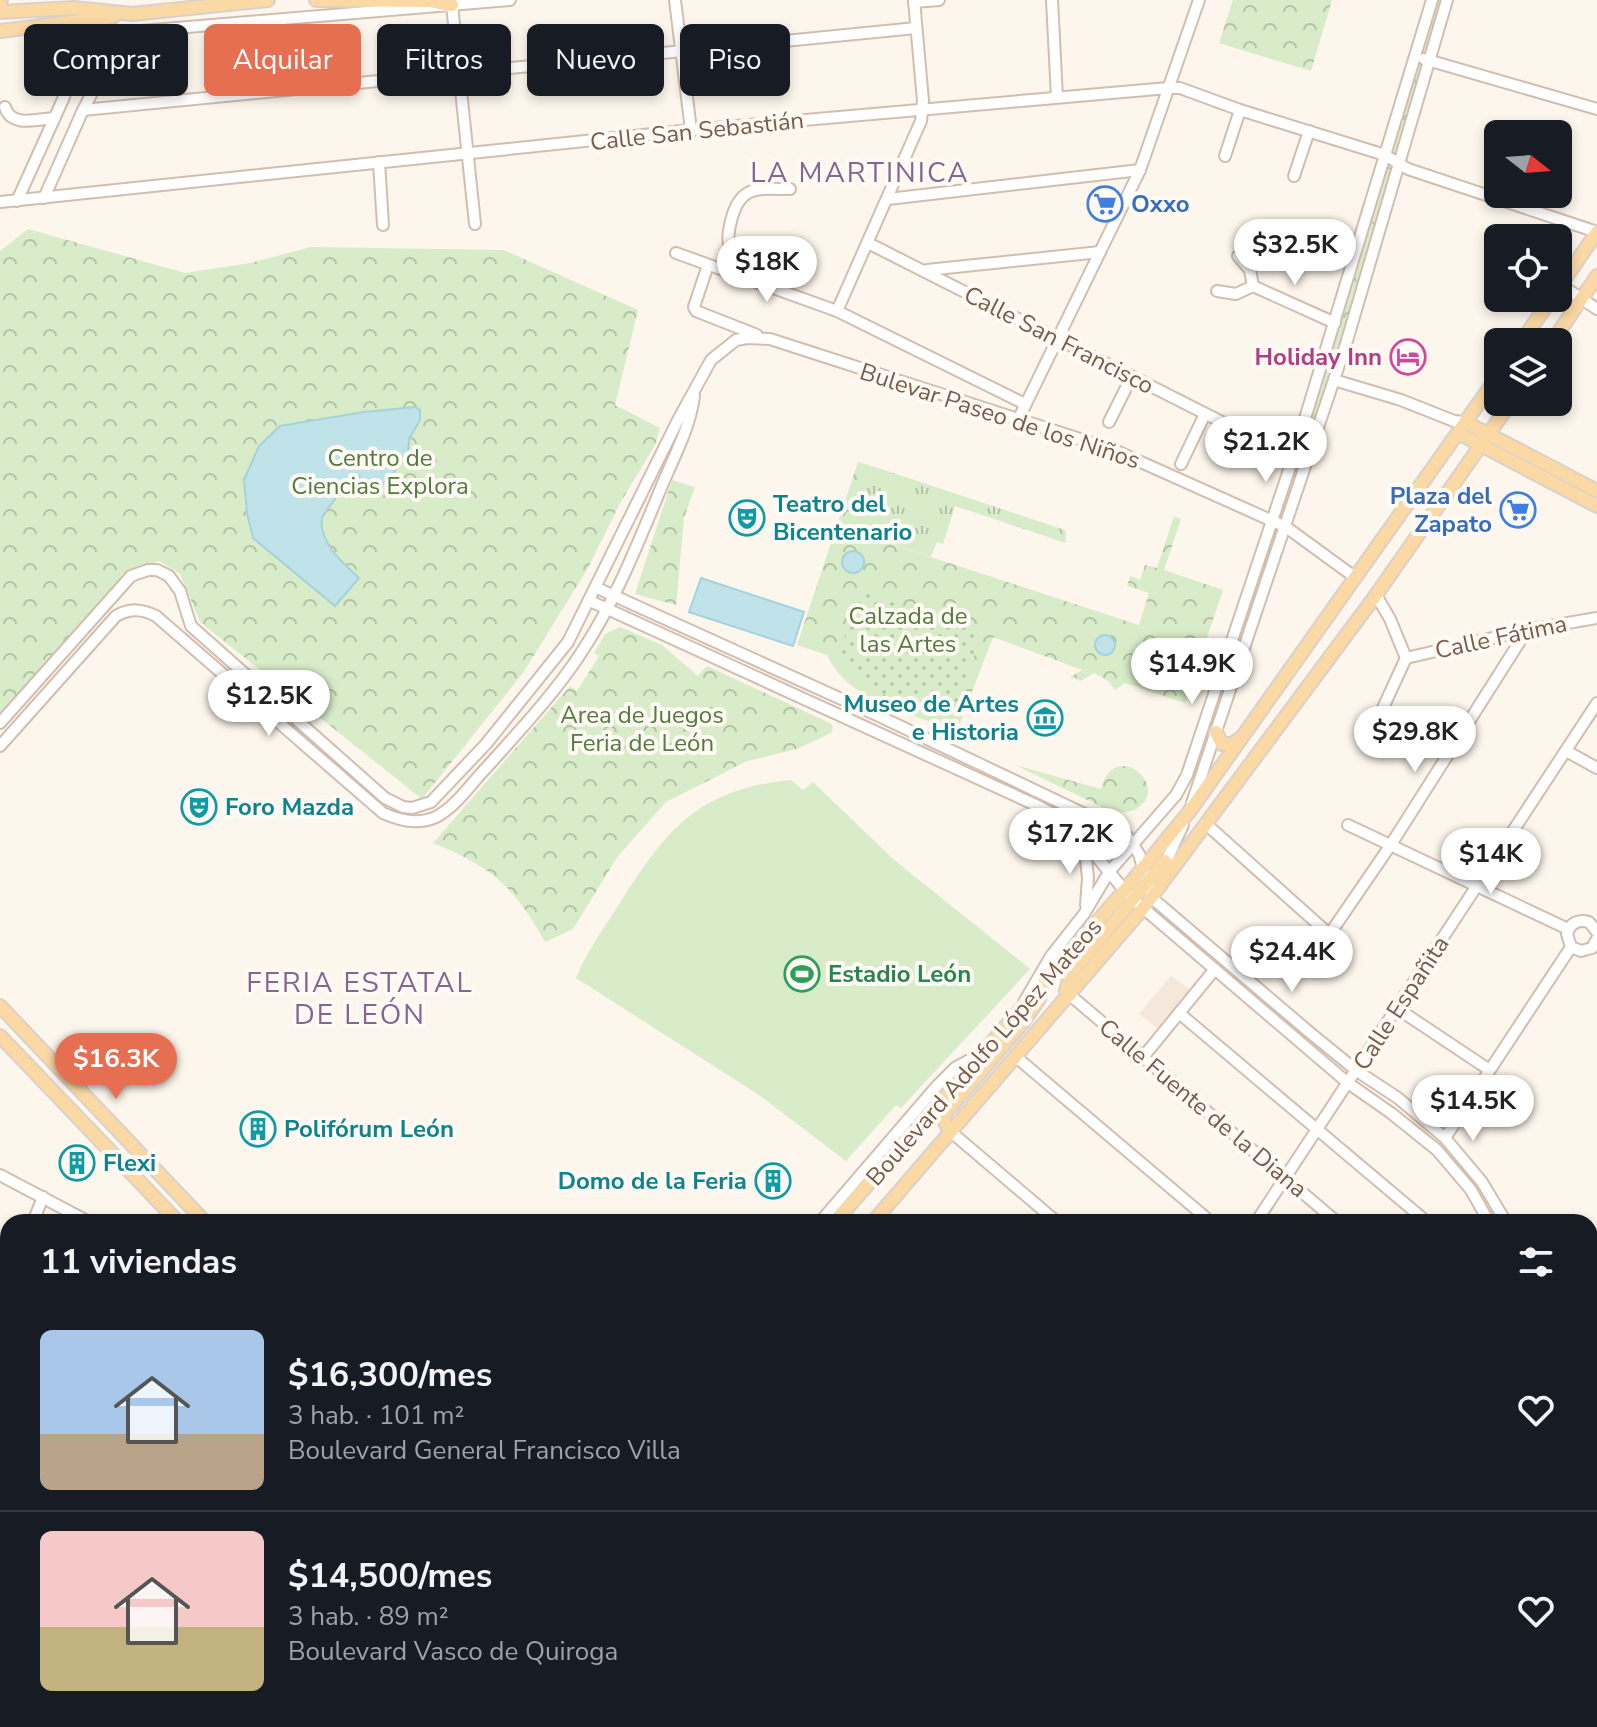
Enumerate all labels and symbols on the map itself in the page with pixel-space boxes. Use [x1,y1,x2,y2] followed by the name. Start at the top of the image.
[589,104,805,158] street label: Calle San Sebastián
[1484,120,1572,208] north arrow
[750,154,970,192] district label: LA MARTINICA
[1086,185,1124,223] supermarket icon: Oxxo
[1131,188,1190,220] place label: Oxxo
[1230,219,1360,287] pin: $32.5K
[720,236,814,304] pin: $18K
[959,278,1159,402] street label: Calle San Francisco
[1389,338,1427,376] hotel icon: Holiday Inn
[1255,341,1382,373] place label: Holiday Inn
[856,356,1144,476] street label: Bulevar Paseo de los Niños
[1201,416,1331,484] pin: $21.2K
[291,442,469,502] park label: Centro de Ciencias Explora
[1390,480,1492,540] place label: Plaza del Zapato
[773,488,912,548] place label: Teatro del Bicentenario
[1499,491,1537,529] supermarket icon: Plaza del Zapato
[728,499,766,537] theatre icon: Teatro del Bicentenario
[849,600,967,660] park label: Calzada de las Artes
[1432,607,1570,667] street label: Calle Fátima
[1127,638,1257,706] pin: $14.9K
[204,670,334,738] pin: $12.5K
[844,688,1019,748] place label: Museo de Artes e Historia
[560,699,724,759] park label: Area de Juegos Feria de León
[1026,699,1064,737] museum icon: Museo de Artes e Historia
[1350,706,1480,774] pin: $29.8K
[180,788,218,826] theatre icon: Foro Mazda
[225,791,354,823] place label: Foro Mazda
[1005,808,1135,876] pin: $17.2K
[1444,828,1538,896] pin: $14K
[859,912,1109,1192] street label: Boulevard Adolfo López Mateos
[1227,926,1357,994] pin: $24.4K
[1346,930,1456,1076] street label: Calle Españita
[783,955,821,993] sports icon: Estadio León
[828,958,971,990] place label: Estadio León
[246,964,474,1034] district label: FERIA ESTATAL DE LEÓN
[1092,1011,1314,1205] street label: Calle Fuente de la Diana
[51,1033,181,1101] pin: $16.3K
[1408,1075,1538,1143] pin: $14.5K
[239,1110,277,1148] building icon: Polifórum León
[284,1113,454,1145] place label: Polifórum León
[58,1144,96,1182] building icon: Flexi
[103,1147,156,1179] place label: Flexi
[754,1162,792,1200] building icon: Domo de la Feria
[558,1165,747,1197] place label: Domo de la Feria

